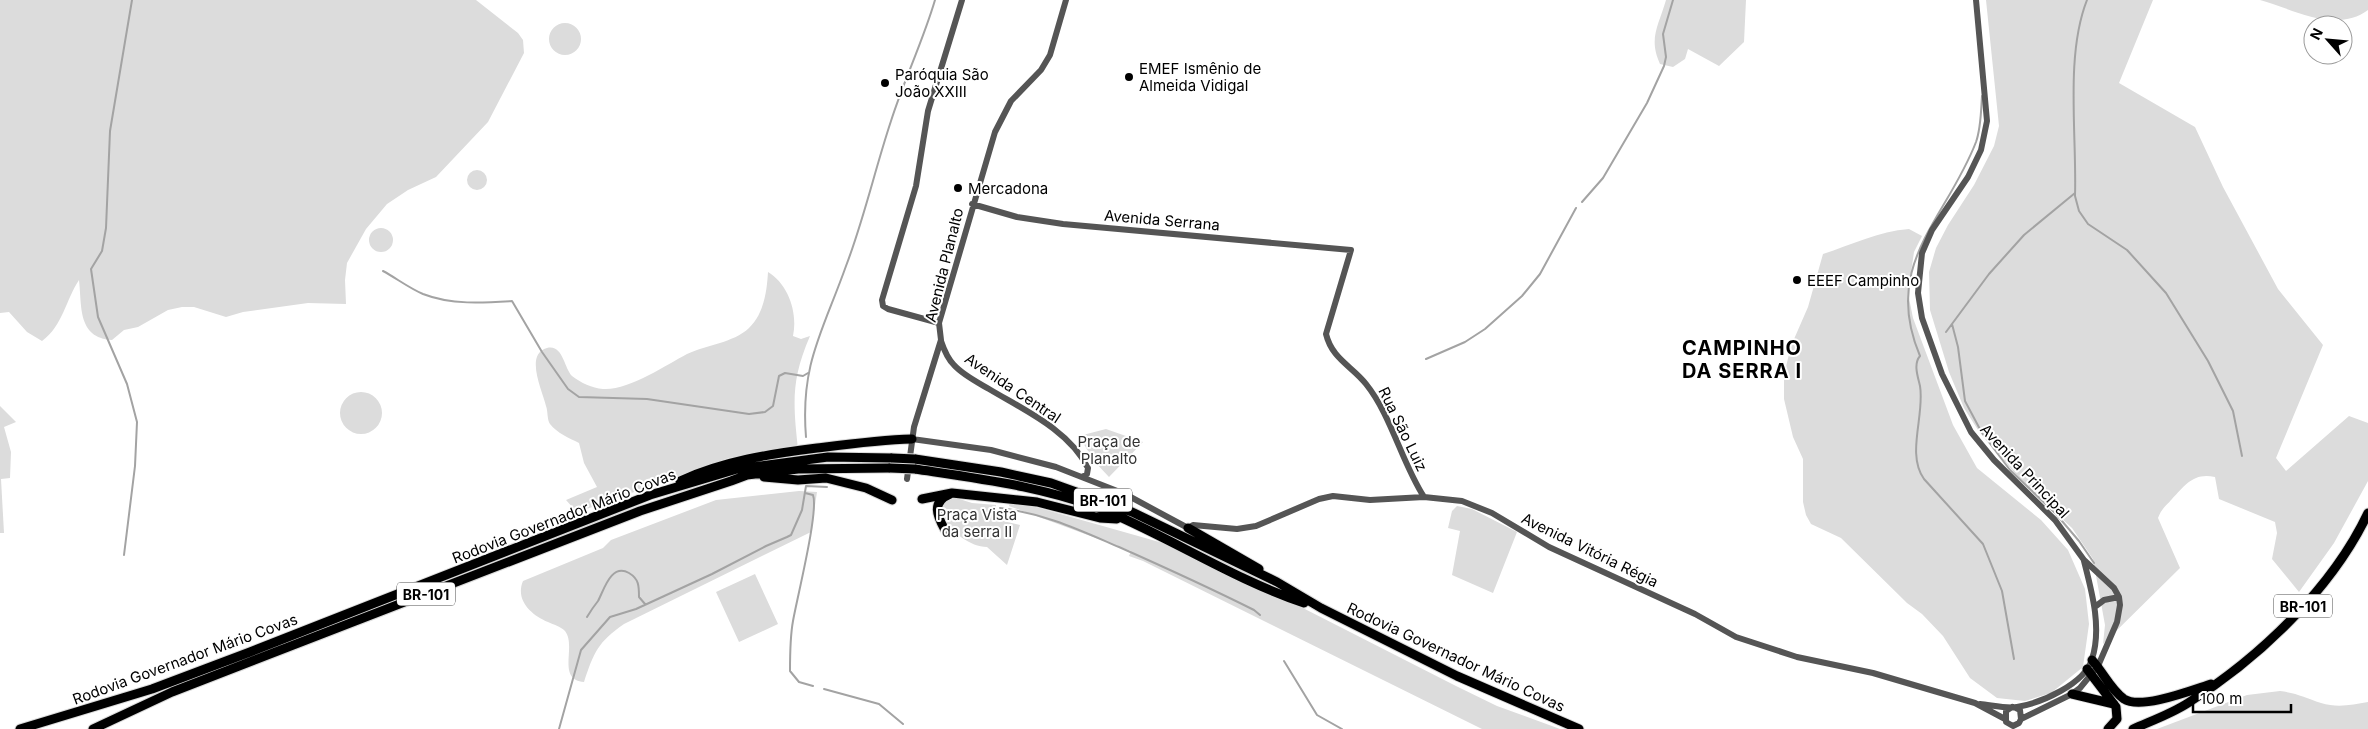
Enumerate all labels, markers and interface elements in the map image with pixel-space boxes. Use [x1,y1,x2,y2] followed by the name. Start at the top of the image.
[2303,15,2353,65] north arrow
[2306,25,2326,42] text: N
[1139,59,1261,95] place label: EMEF Ismênio de Almeida Vidigal
[895,65,989,101] place label: Paróquia São João XXIII
[1123,71,1135,83] marker: EMEF Ismênio de Almeida Vidigal
[879,77,891,89] marker: Paróquia São João XXIII
[968,179,1048,198] place label: Mercadona
[952,182,964,194] marker: Mercadona
[1103,205,1221,235] street label: Avenida Serrana
[921,206,967,324] street label: Avenida Planalto
[1807,271,1919,290] place label: EEEF Campinho
[1791,274,1803,286] marker: EEEF Campinho
[1682,336,1802,383] district label: CAMPINHO DA SERRA I
[961,349,1065,427] street label: Avenida Central
[1374,384,1432,474] street label: Rua São Luiz
[1976,420,2074,522] street label: Avenida Principal
[1078,432,1140,468] park label: Praça de Planalto
[449,464,679,568] street label: Rodovia Governador Mário Covas
[1074,488,1132,512] road number: BR-101
[937,505,1017,541] park label: Praça Vista da serra II
[1518,509,1662,591] street label: Avenida Vitória Régia
[397,582,455,606] road number: BR-101
[2274,594,2332,618] road number: BR-101
[1344,598,1568,716] street label: Rodovia Governador Mário Covas
[70,609,300,709] street label: Rodovia Governador Mário Covas
[2193,682,2290,714] scale bar
[2200,689,2242,708] text: 100 m

